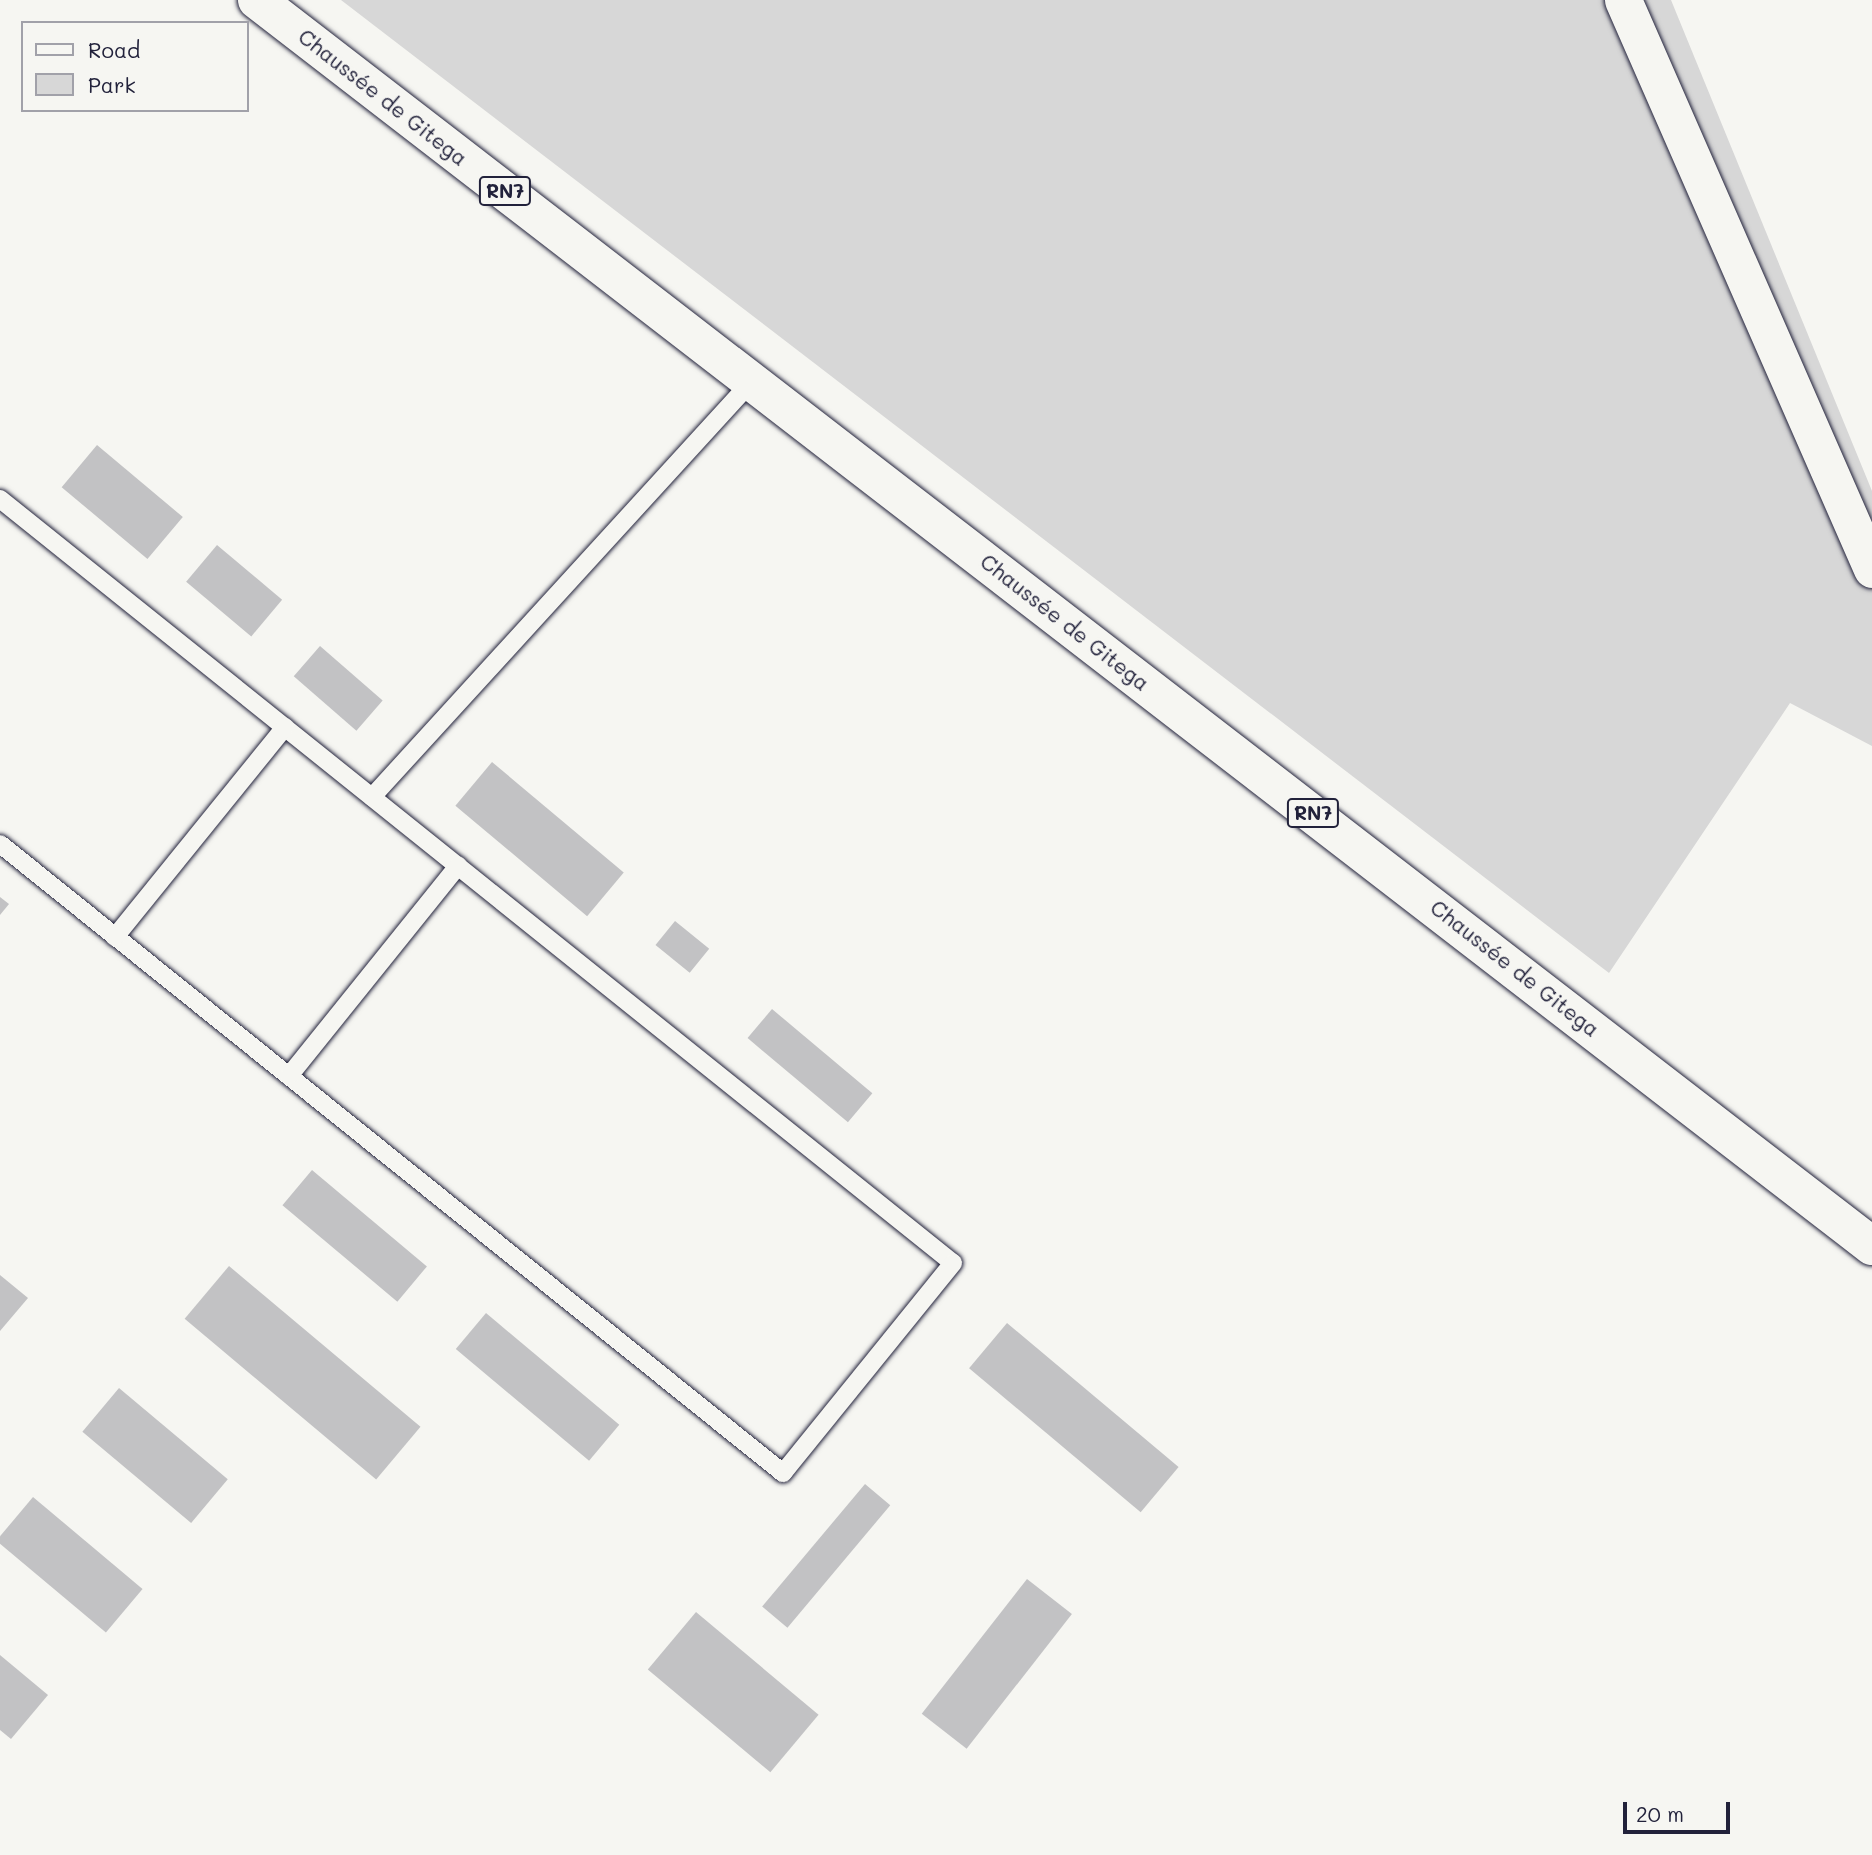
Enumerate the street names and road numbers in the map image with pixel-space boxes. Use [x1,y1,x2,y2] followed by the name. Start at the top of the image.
[294,23,472,171] street label: Chaussée de Gitega
[479,176,531,206] road number: RN7
[976,548,1154,696] street label: Chaussée de Gitega
[1287,798,1339,828] road number: RN7
[1426,894,1604,1042] street label: Chaussée de Gitega

